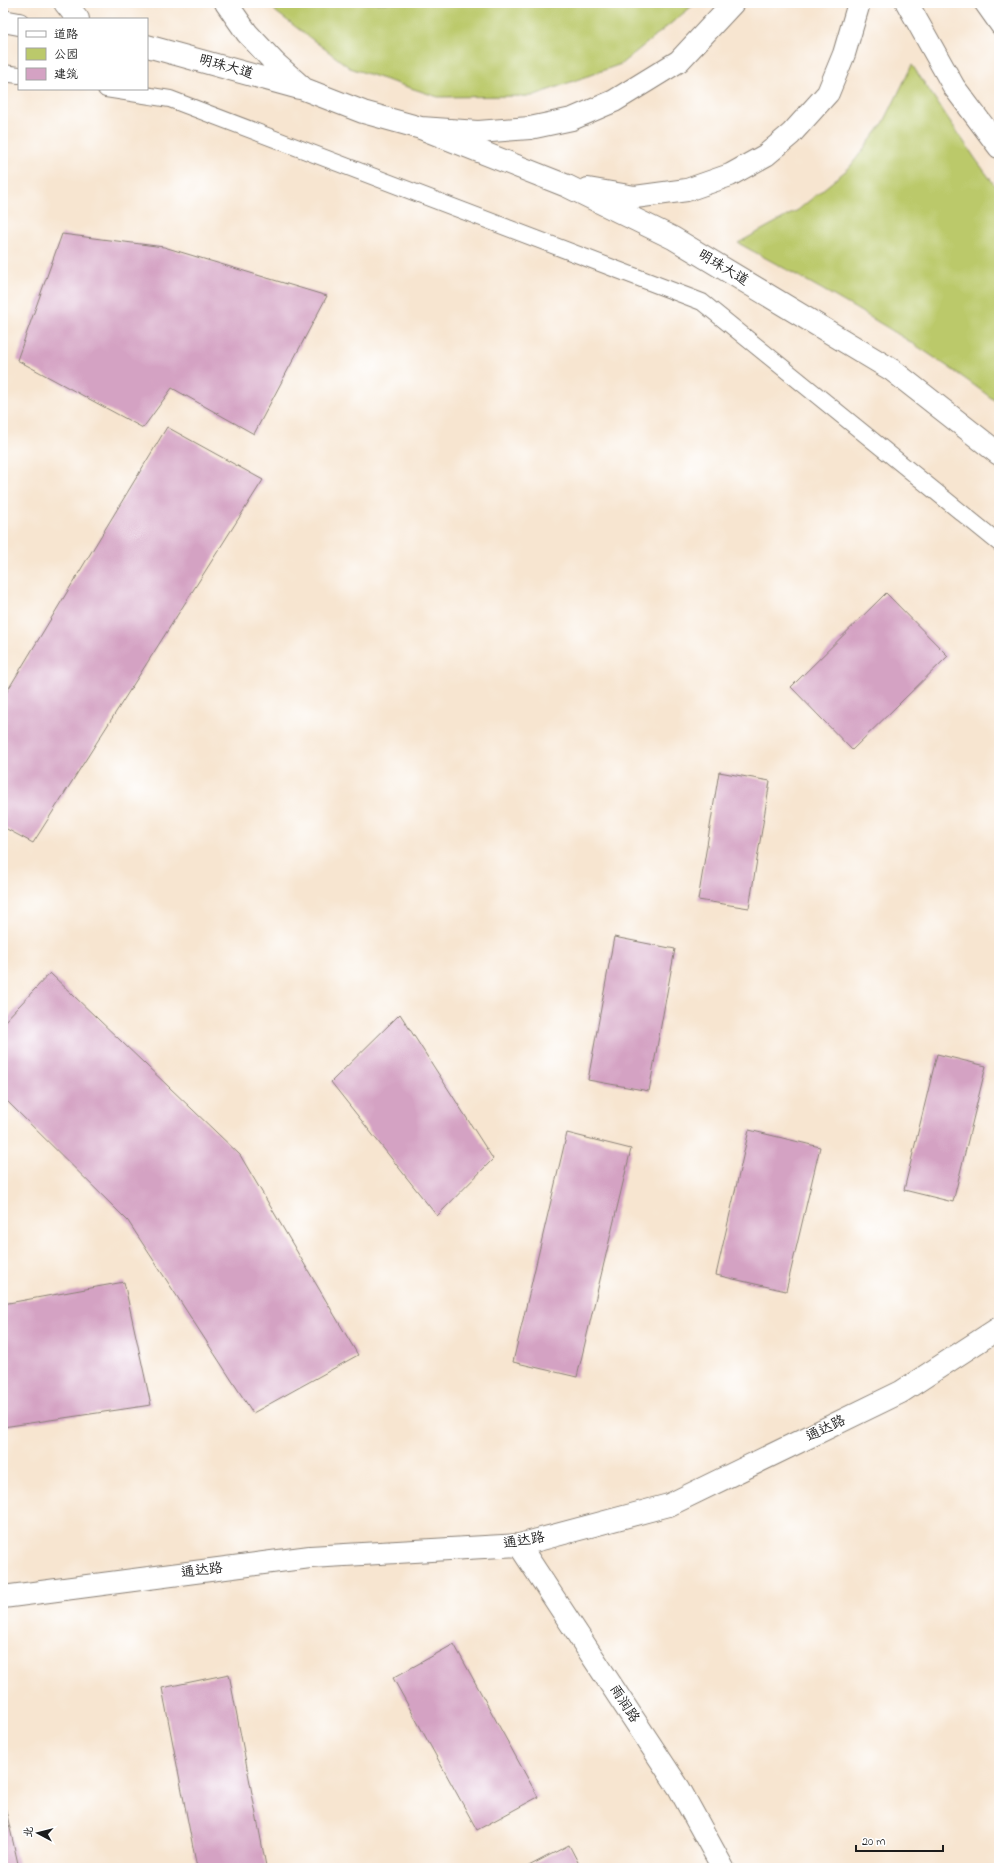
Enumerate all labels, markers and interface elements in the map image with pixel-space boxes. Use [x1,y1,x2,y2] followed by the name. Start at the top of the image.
[18,18,148,90] legend
[54,26,78,44] text: 道路
[54,46,78,64] text: 公园
[196,49,256,85] street label: 明珠大道
[54,66,78,84] text: 建筑
[694,245,752,291] street label: 明珠大道
[803,1410,849,1448] street label: 通达路
[501,1527,547,1555] street label: 通达路
[180,1558,224,1584] street label: 通达路
[604,1681,644,1727] street label: 雨润路
[18,1813,58,1853] north arrow
[20,1825,38,1838] text: 北
[856,1827,943,1853] scale bar
[862,1833,885,1851] text: 20 m

